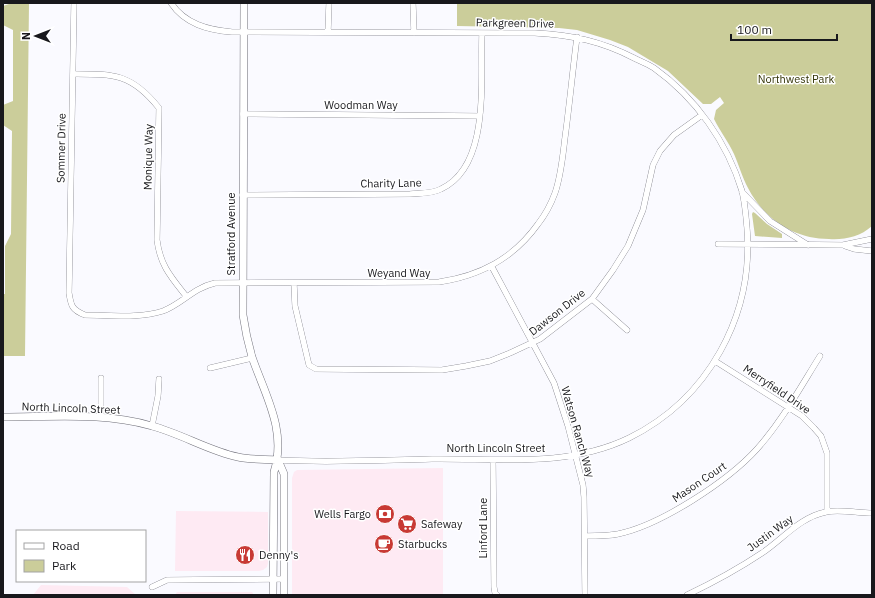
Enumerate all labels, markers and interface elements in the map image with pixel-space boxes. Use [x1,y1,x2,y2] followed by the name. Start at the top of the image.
[476,15,554,31] street label: Parkgreen Drive
[16,16,56,56] north arrow
[731,16,837,42] scale bar
[737,22,772,37] text: 100 m
[19,32,33,40] text: N
[758,72,834,86] park label: Northwest Park
[324,98,398,112] street label: Woodman Way
[53,113,69,183] street label: Sommer Drive
[140,123,156,190] street label: Monique Way
[360,175,422,191] street label: Charity Lane
[224,192,238,276] street label: Stratford Avenue
[367,266,431,280] street label: Weyand Way
[526,286,588,338] street label: Dawson Drive
[741,361,813,417] street label: Merryfield Drive
[558,385,598,480] street label: Watson Ranch Way
[21,399,121,417] street label: North Lincoln Street
[447,441,546,455] street label: North Lincoln Street
[669,459,729,505] street label: Mason Court
[476,498,490,558] street label: Linford Lane
[374,503,396,525] bank icon: Wells Fargo
[314,507,371,521] place label: Wells Fargo
[744,511,796,554] street label: Justin Way
[396,513,418,535] supermarket icon: Safeway
[421,517,463,531] place label: Safeway
[16,530,146,582] legend
[373,533,395,555] cafe icon: Starbucks
[398,537,447,551] place label: Starbucks
[52,538,80,553] text: Road
[234,544,256,566] restaurant icon: Denny's
[259,548,299,562] place label: Denny's
[52,558,77,573] text: Park

